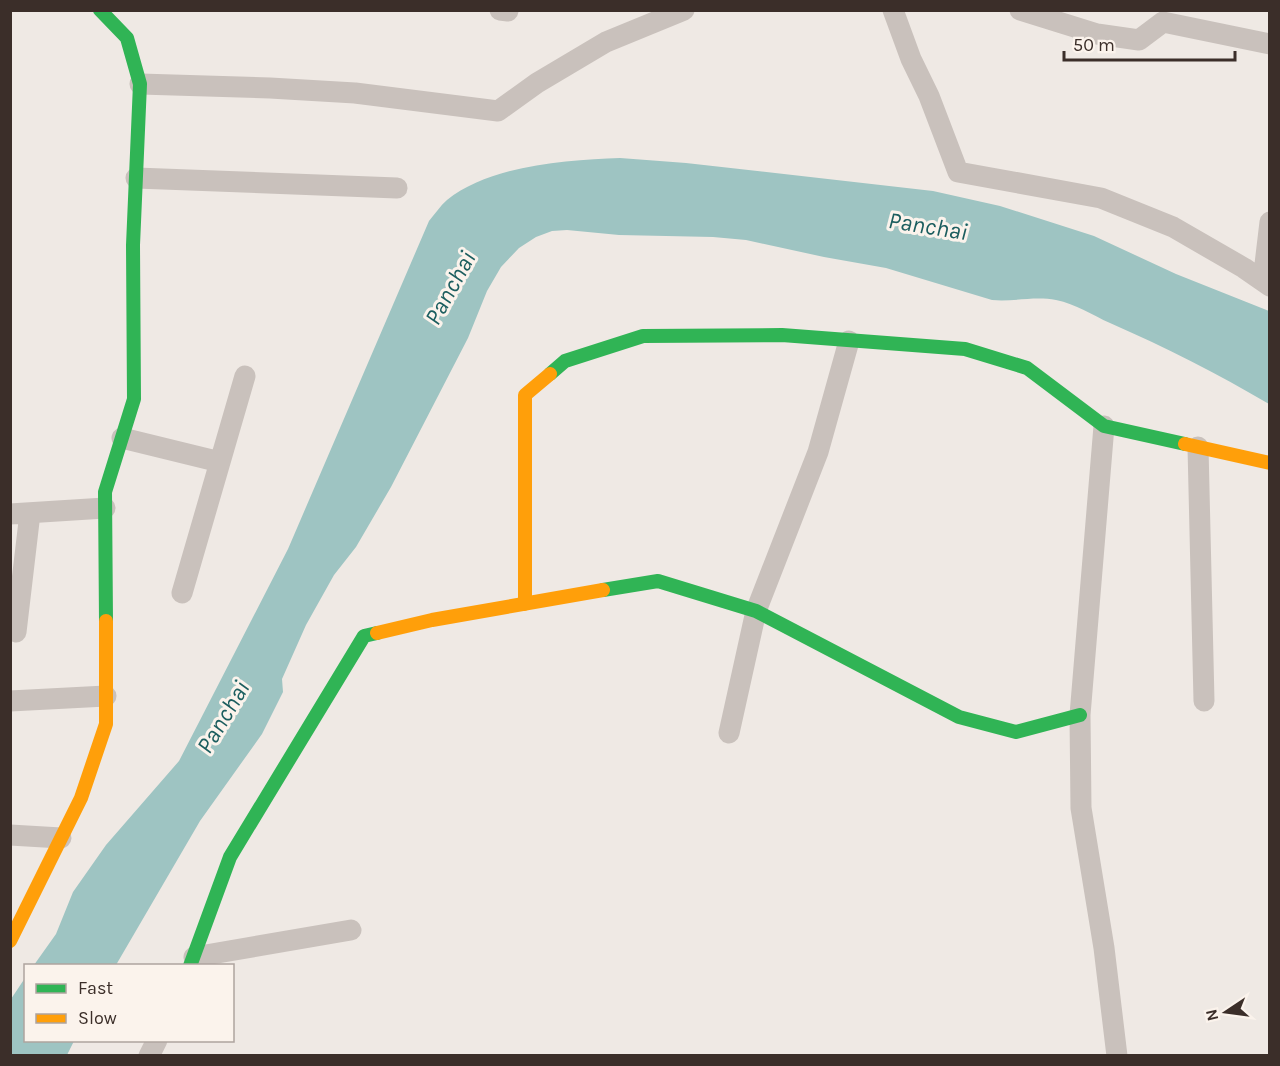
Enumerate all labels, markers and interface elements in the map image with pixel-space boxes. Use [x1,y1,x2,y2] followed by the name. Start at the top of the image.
[1064,24,1235,62] scale bar
[1073,34,1115,56] text: 50 m
[886,206,970,246] water label: Panchai
[418,246,482,330] water label: Panchai
[190,676,256,758] water label: Panchai
[24,964,234,1042] legend
[78,977,113,999] text: Fast
[1196,982,1256,1042] north arrow
[78,1007,117,1029] text: Slow
[1201,1008,1222,1023] text: N

